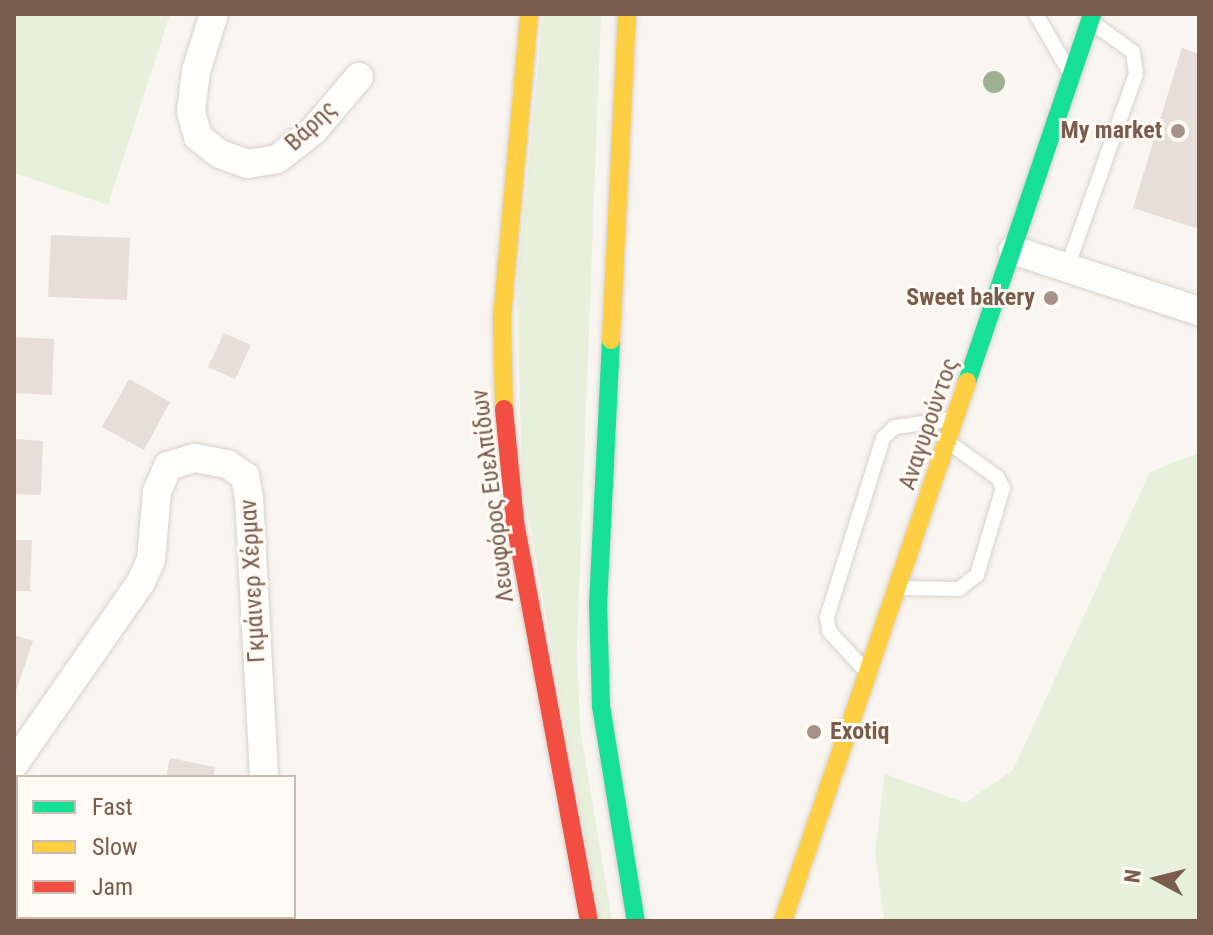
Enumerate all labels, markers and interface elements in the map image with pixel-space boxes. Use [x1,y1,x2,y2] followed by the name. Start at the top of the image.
[279,95,343,157] street label: Βάρης
[1060,117,1162,145] place label: My market
[1169,122,1187,140] marker: My market
[906,284,1035,312] place label: Sweet bakery
[1042,289,1060,307] marker: Sweet bakery
[893,354,965,494] street label: Αναγυρούντος
[466,388,520,604] street label: Λεωφόρος Ευελπίδων
[234,498,272,664] street label: Γκμάινερ Χέρμαν
[830,718,889,746] place label: Exotiq
[805,723,823,741] marker: Exotiq
[16,775,296,919] legend
[92,793,133,821] text: Fast
[92,833,138,861] text: Slow
[1117,839,1197,919] north arrow
[1119,868,1146,884] text: N
[92,873,133,901] text: Jam

